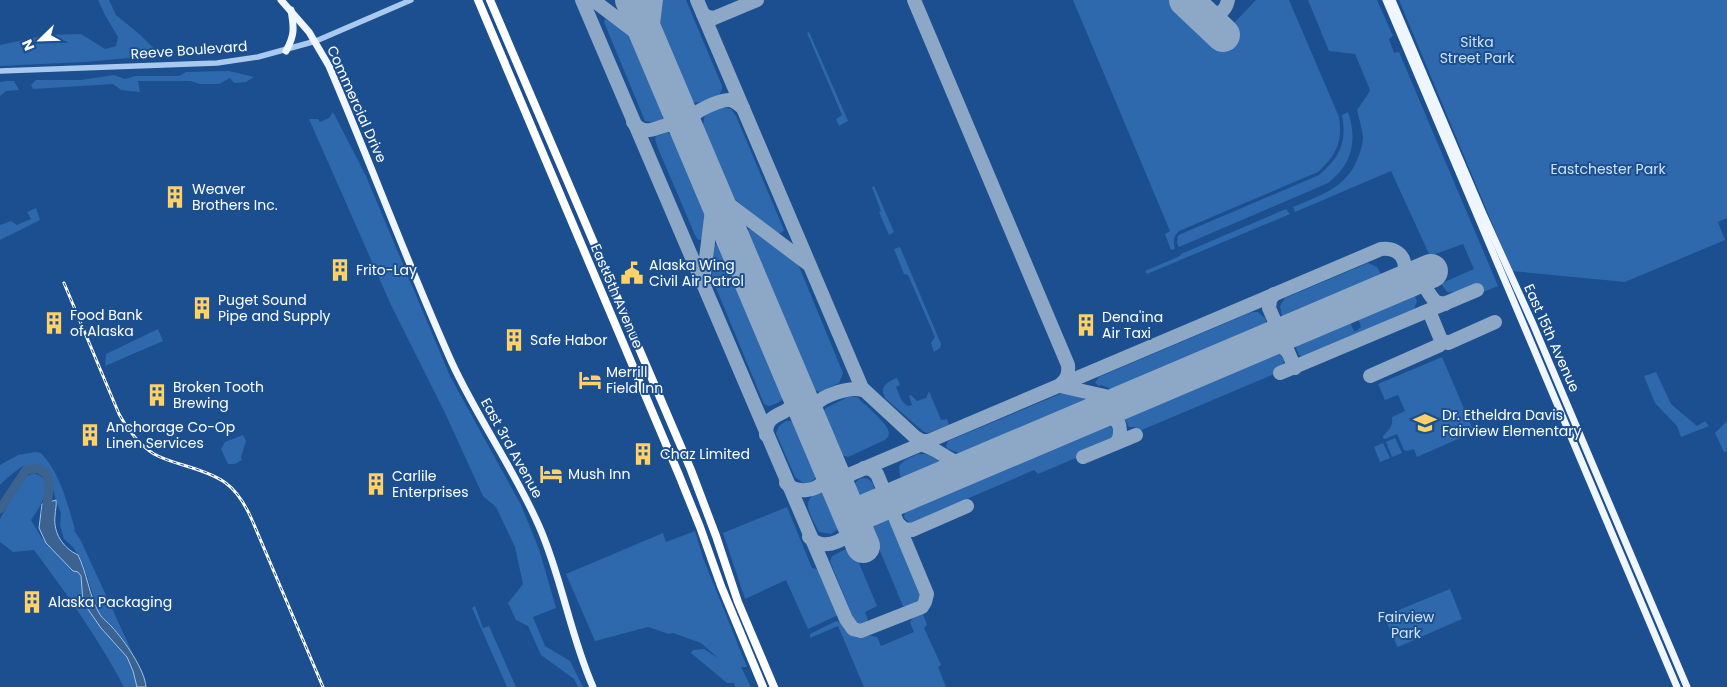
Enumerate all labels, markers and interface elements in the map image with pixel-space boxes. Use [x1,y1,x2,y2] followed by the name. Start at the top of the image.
[15,15,65,65] north arrow
[1440,32,1515,68] park label: Sitka Street Park
[17,36,39,54] text: N
[130,36,248,64] street label: Reeve Boulevard
[322,42,392,166] street label: Commercial Drive
[1550,159,1666,179] park label: Eastchester Park
[192,179,278,215] place label: Weaver Brothers Inc.
[162,184,188,210] building icon: Weaver Brothers Inc.
[586,241,648,352] street label: East 5th Avenue
[649,255,744,291] place label: Alaska Wing Civil Air Patrol
[327,257,353,283] building icon: Frito-Lay
[356,260,417,280] place label: Frito-Lay
[619,260,645,286] public building icon: Alaska Wing Civil Air Patrol
[1519,281,1585,396] street label: East 15th Avenue
[218,290,331,326] place label: Puget Sound Pipe and Supply
[189,295,215,321] building icon: Puget Sound Pipe and Supply
[70,305,143,341] place label: Food Bank of Alaska
[1102,307,1163,343] place label: Dena'ina Air Taxi
[41,310,67,336] building icon: Food Bank of Alaska
[1073,312,1099,338] building icon: Dena'ina Air Taxi
[501,327,527,353] building icon: Safe Habor
[530,330,608,350] place label: Safe Habor
[606,362,663,398] place label: Merrill Field Inn
[577,367,603,393] hotel icon: Merrill Field Inn
[173,377,264,413] place label: Broken Tooth Brewing
[144,382,170,408] building icon: Broken Tooth Brewing
[476,394,548,502] street label: East 3rd Avenue
[1442,405,1582,441] place label: Dr. Etheldra Davis Fairview Elementary
[1412,410,1438,436] school or university icon: Dr. Etheldra Davis Fairview Elementary
[106,417,235,453] place label: Anchorage Co-Op Linen Services
[77,422,103,448] building icon: Anchorage Co-Op Linen Services
[630,441,656,467] building icon: Chaz Limited
[660,444,750,464] place label: Chaz Limited
[538,461,564,487] hotel icon: Mush Inn
[568,464,630,484] place label: Mush Inn
[392,466,469,502] place label: Carlile Enterprises
[363,471,389,497] building icon: Carlile Enterprises
[19,589,45,615] building icon: Alaska Packaging
[48,592,172,612] place label: Alaska Packaging
[1378,607,1435,643] park label: Fairview Park

